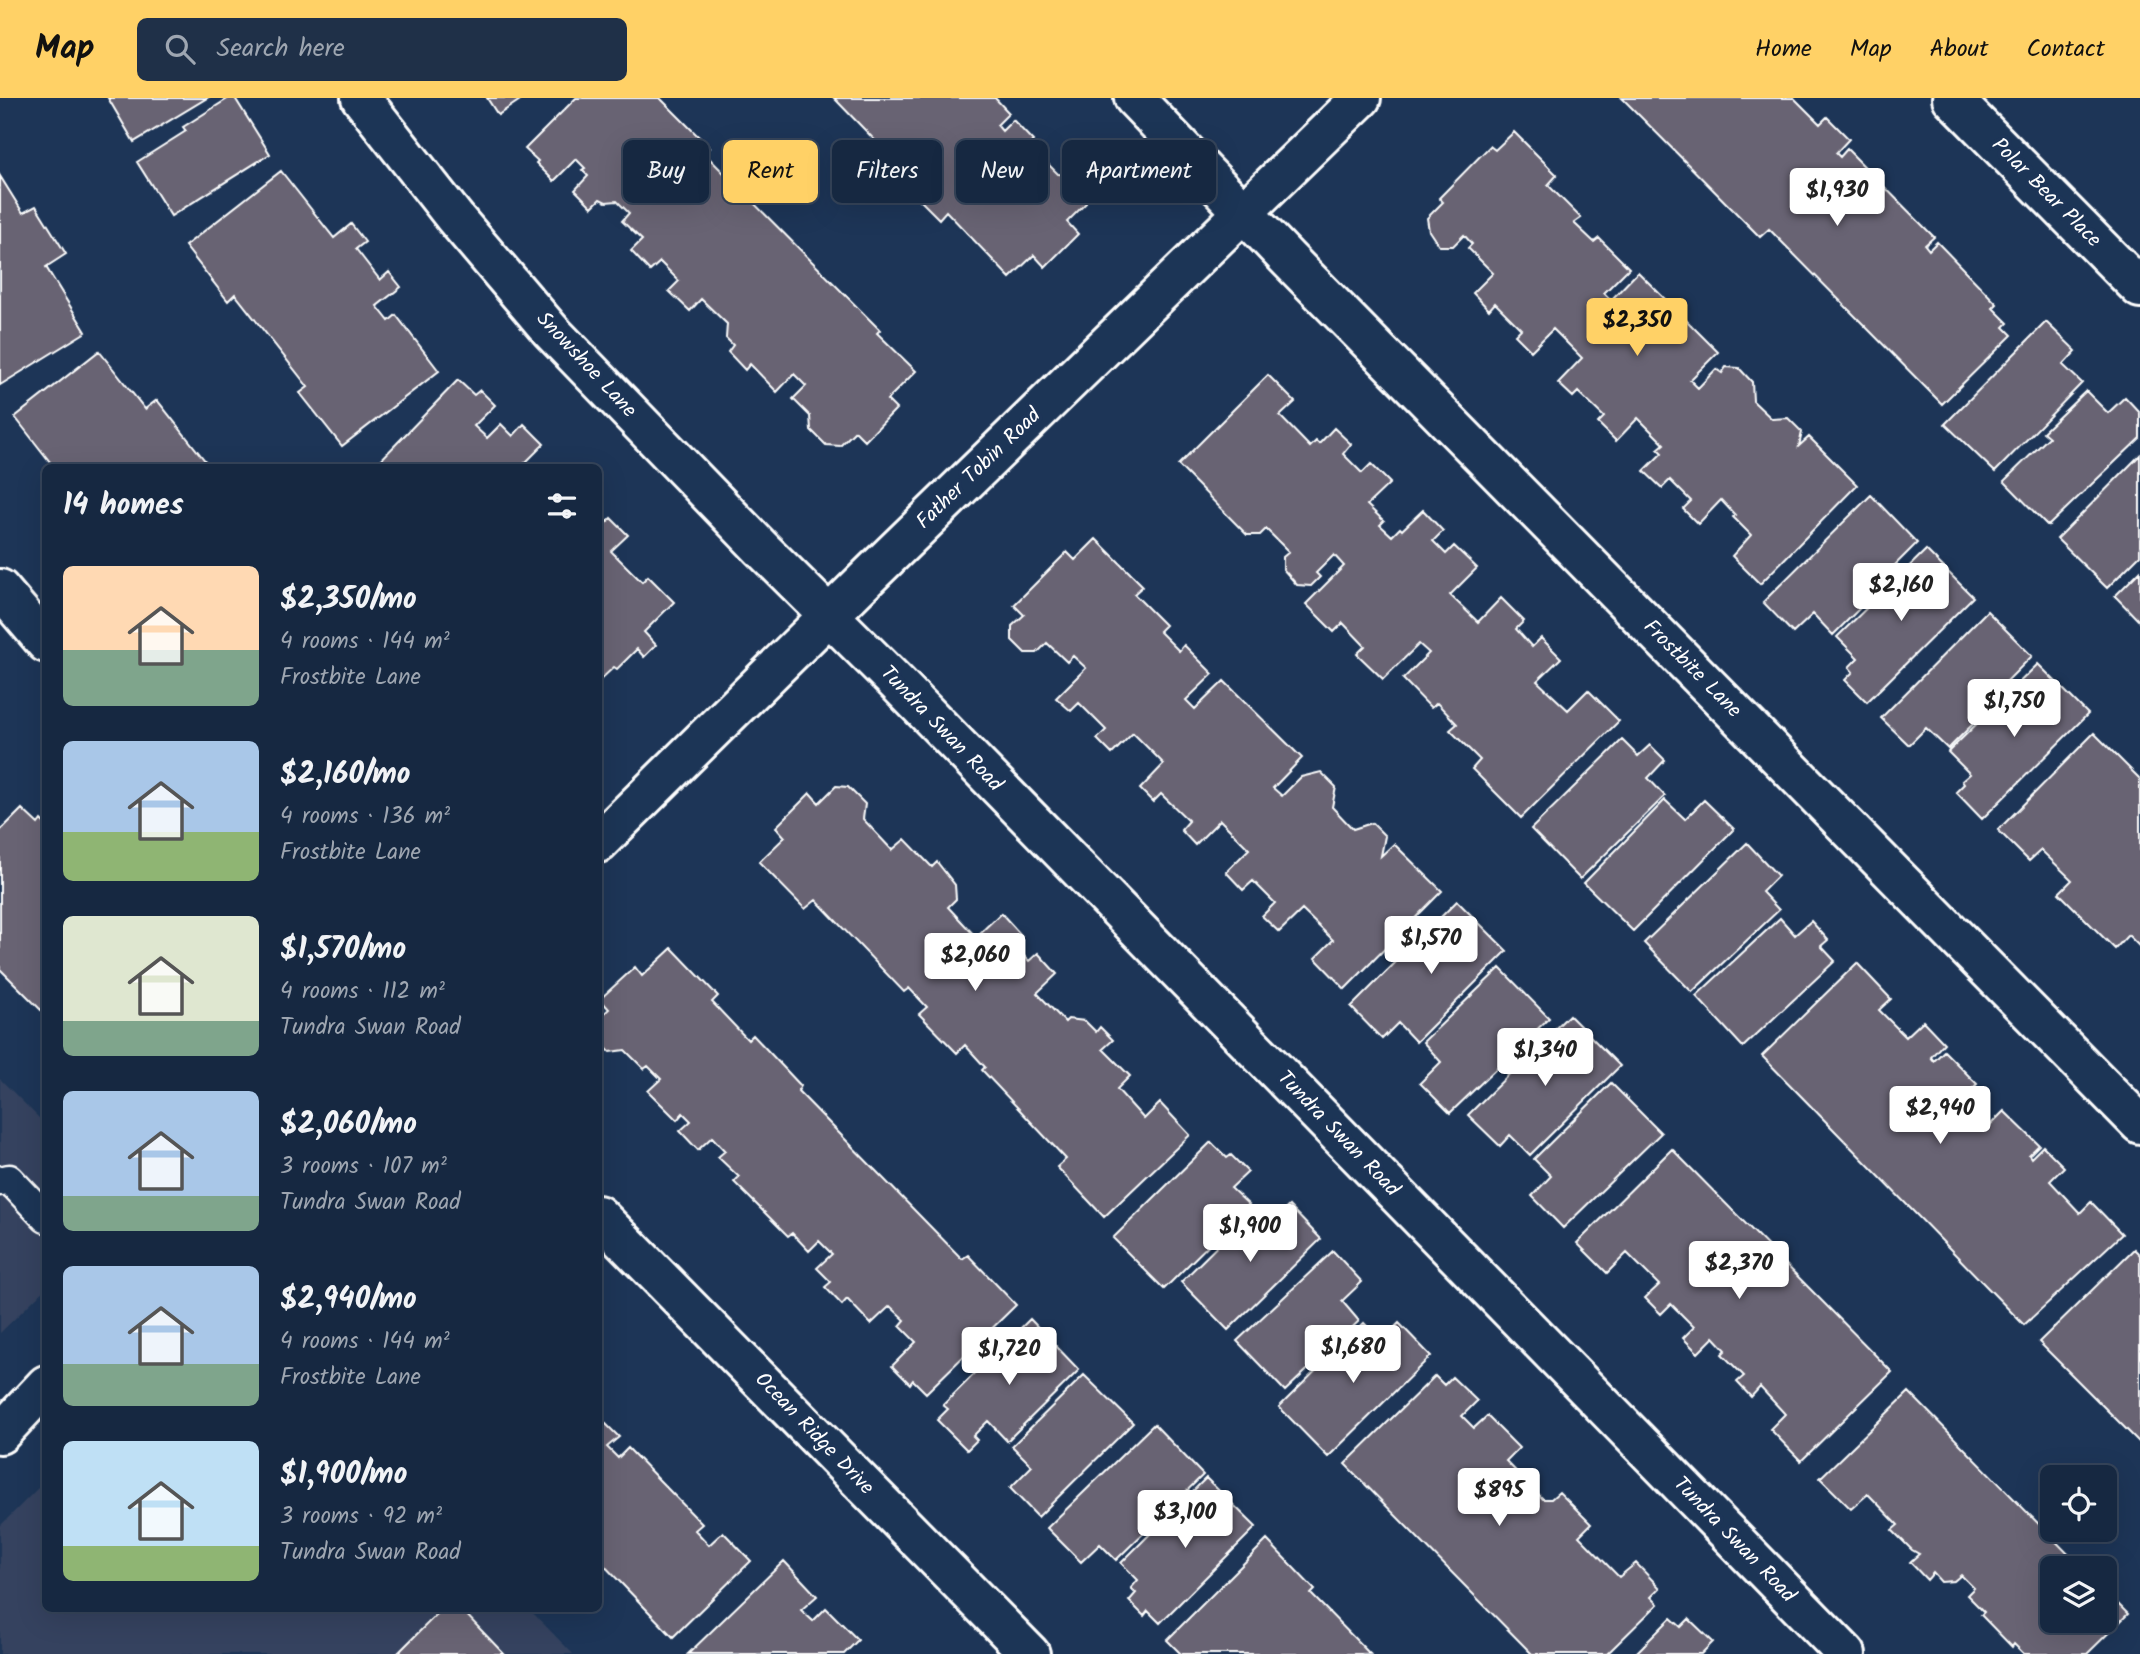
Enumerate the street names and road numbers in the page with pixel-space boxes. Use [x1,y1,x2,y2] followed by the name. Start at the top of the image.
[1983,130,2109,256] street label: Polar Bear Place
[528,304,645,426] street label: Snowshoe Lane
[909,400,1050,538] street label: Father Tobin Road
[1635,612,1749,726] street label: Frostbite Lane
[872,658,1011,800] street label: Tundra Swan Road
[1269,1063,1408,1205] street label: Tundra Swan Road
[746,1365,882,1504] street label: Ocean Ridge Drive
[1665,1469,1804,1611] street label: Tundra Swan Road

